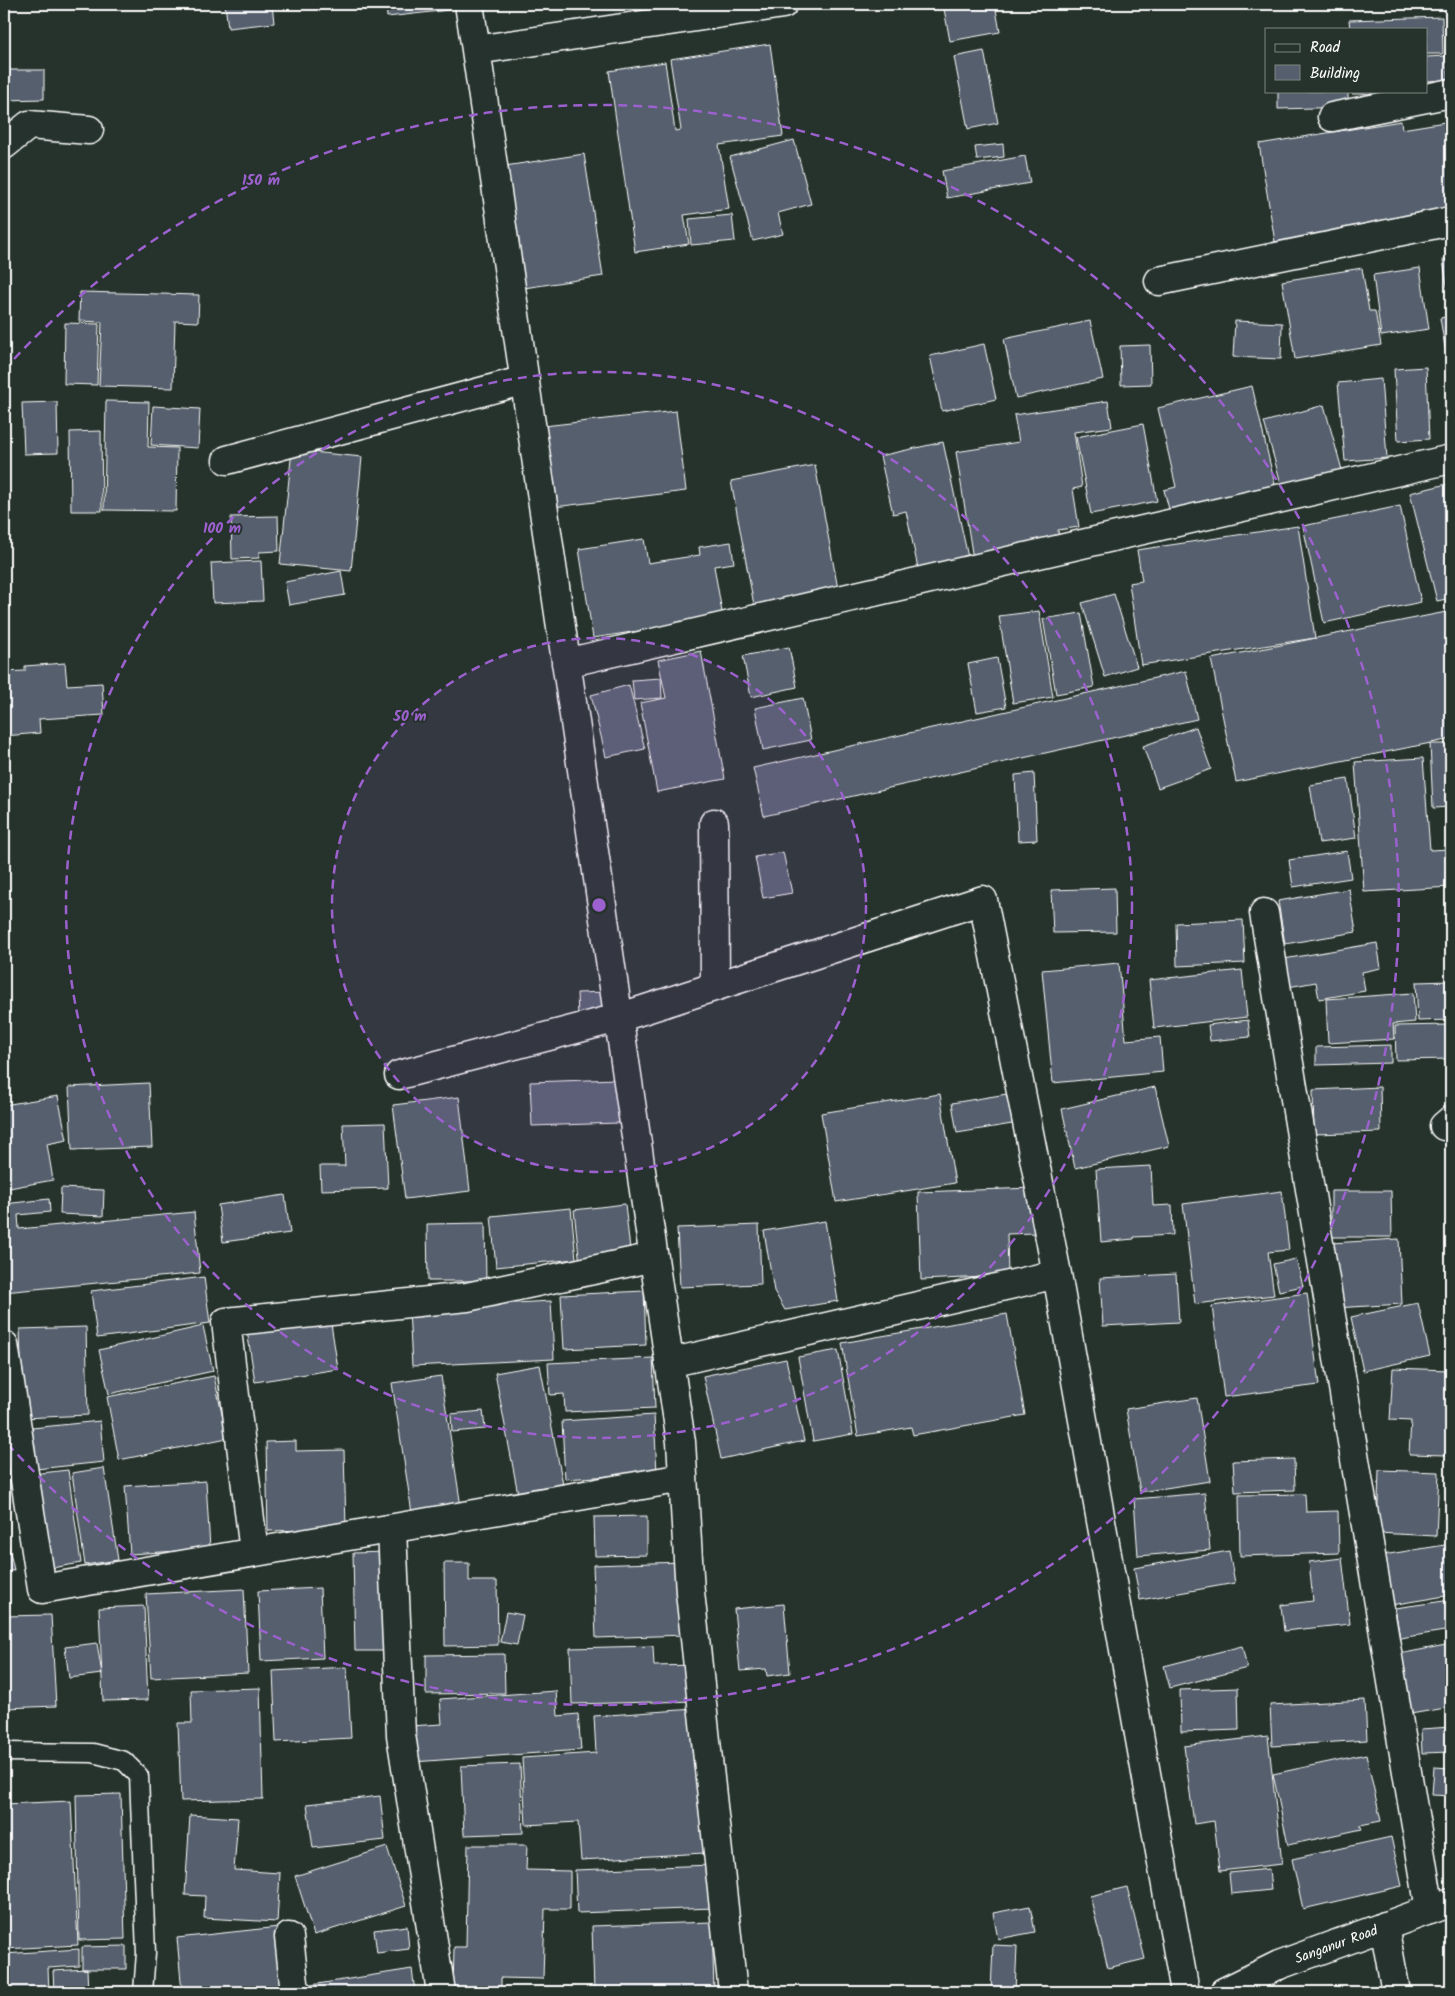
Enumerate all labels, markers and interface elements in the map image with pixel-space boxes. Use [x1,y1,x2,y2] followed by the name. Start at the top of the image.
[1265,28,1428,92] legend
[1310,36,1341,60] text: Road
[1310,62,1360,86] text: Building
[242,169,280,193] text: 150 m
[203,517,241,541] text: 100 m
[392,705,427,729] text: 50 m
[590,896,608,914] centre of rings
[1292,1919,1382,1970] street label: Sanganur Road

